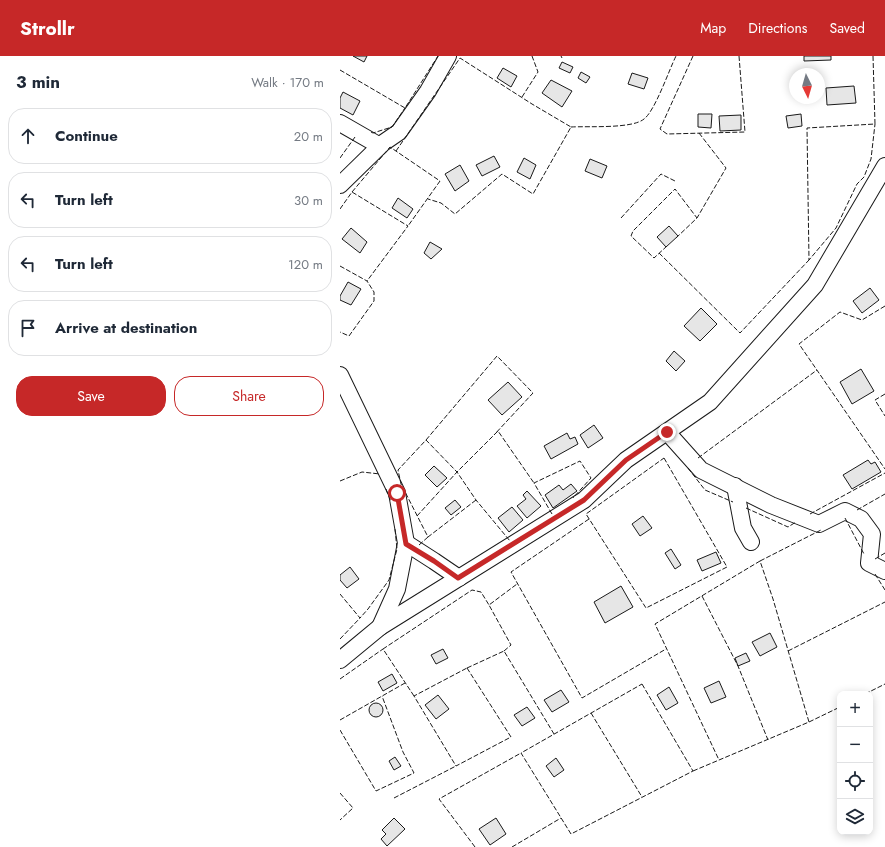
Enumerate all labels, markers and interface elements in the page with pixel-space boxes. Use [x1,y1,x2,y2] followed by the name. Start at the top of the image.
[20,15,75,42] text: Strollr
[700,18,726,38] text: Map
[748,18,808,38] text: Directions
[830,18,865,38] text: Saved
[789,68,825,104] north arrow
[16,70,60,94] text: 3 min
[251,73,324,92] text: Walk · 170 m
[17,125,39,147] icon: ahead
[55,125,118,147] text: Continue
[294,127,323,146] text: 20 m
[17,189,39,211] icon: left
[55,189,113,211] text: Turn left
[294,191,323,210] text: 30 m
[17,253,39,275] icon: left
[55,253,113,275] text: Turn left
[288,255,323,274] text: 120 m
[17,317,39,339] icon: arrive
[55,317,197,339] text: Arrive at destination
[16,376,166,416] button: Save
[174,376,324,416] button: Share
[658,423,676,441] route end
[388,484,406,502] route start
[837,691,873,835] map controls
[837,691,873,727] button: +
[837,727,873,763] button: −
[837,763,873,799] button: locate
[837,799,873,835] button: layers

